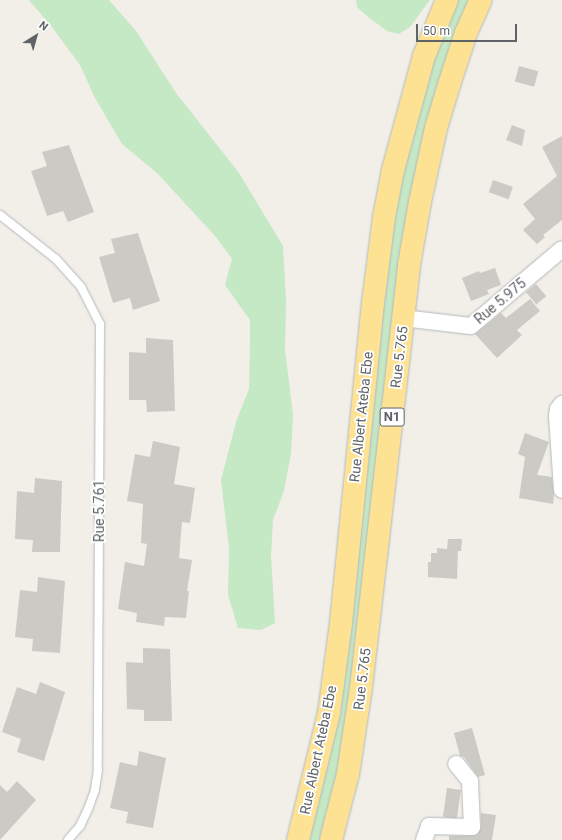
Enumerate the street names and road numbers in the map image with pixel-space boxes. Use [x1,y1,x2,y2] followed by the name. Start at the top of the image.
[471,275,529,327] street label: Rue 5.975
[387,325,411,389] street label: Rue 5.765
[346,351,376,483] street label: Rue Albert Ateba Ebe
[379,406,405,428] road number: N1
[91,480,107,542] street label: Rue 5.761
[350,647,374,711] street label: Rue 5.765
[296,684,340,816] street label: Rue Albert Ateba Ebe

